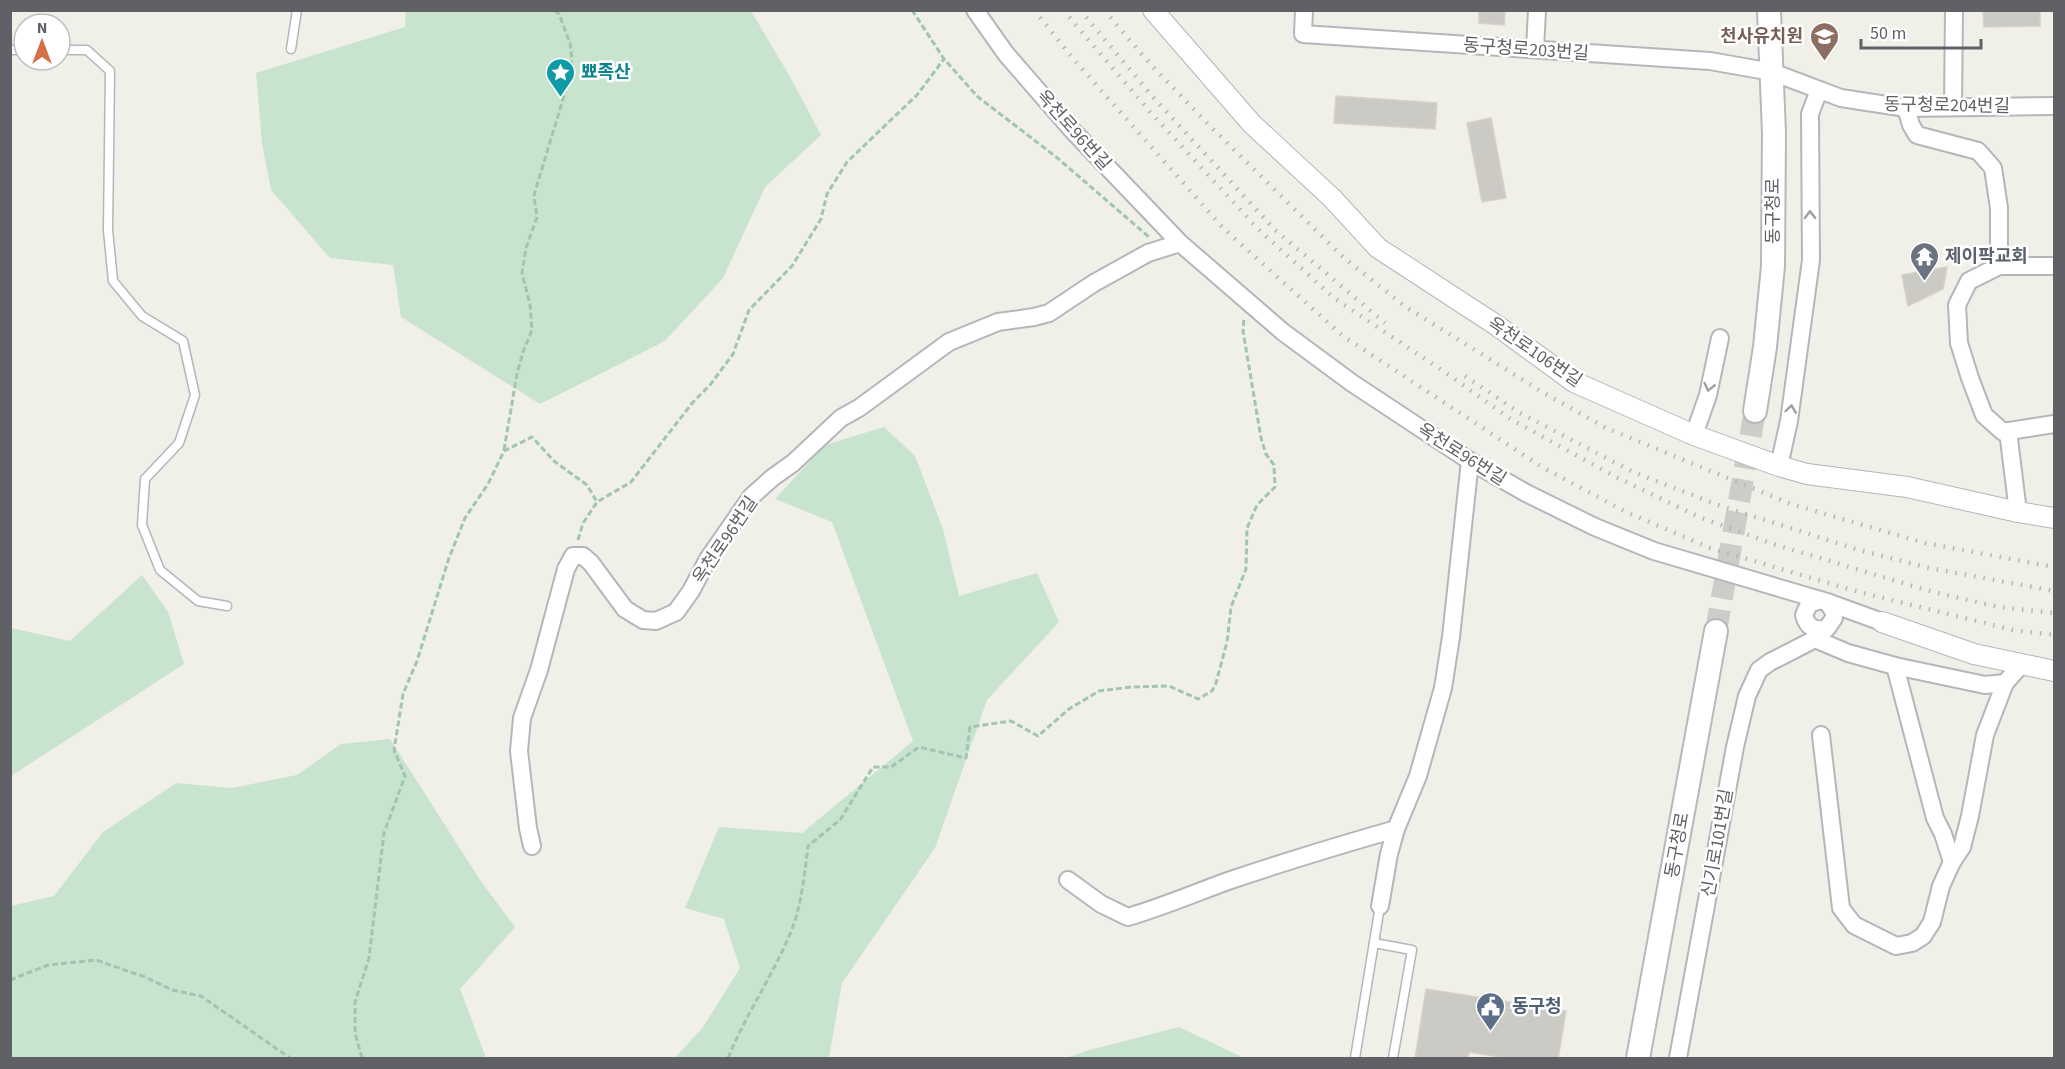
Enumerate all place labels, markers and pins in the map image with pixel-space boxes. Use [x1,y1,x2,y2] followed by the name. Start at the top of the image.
[1808,20,1840,62] school or university icon: 천사유치원
[1720,24,1803,49] place label: 천사유치원
[544,56,576,98] place icon: 뾰족산
[581,60,631,85] place label: 뾰족산
[1908,240,1940,282] temple icon: 제이팍교회
[1945,244,2028,269] place label: 제이팍교회
[1475,990,1507,1032] public building icon: 동구청
[1512,994,1562,1019] place label: 동구청

